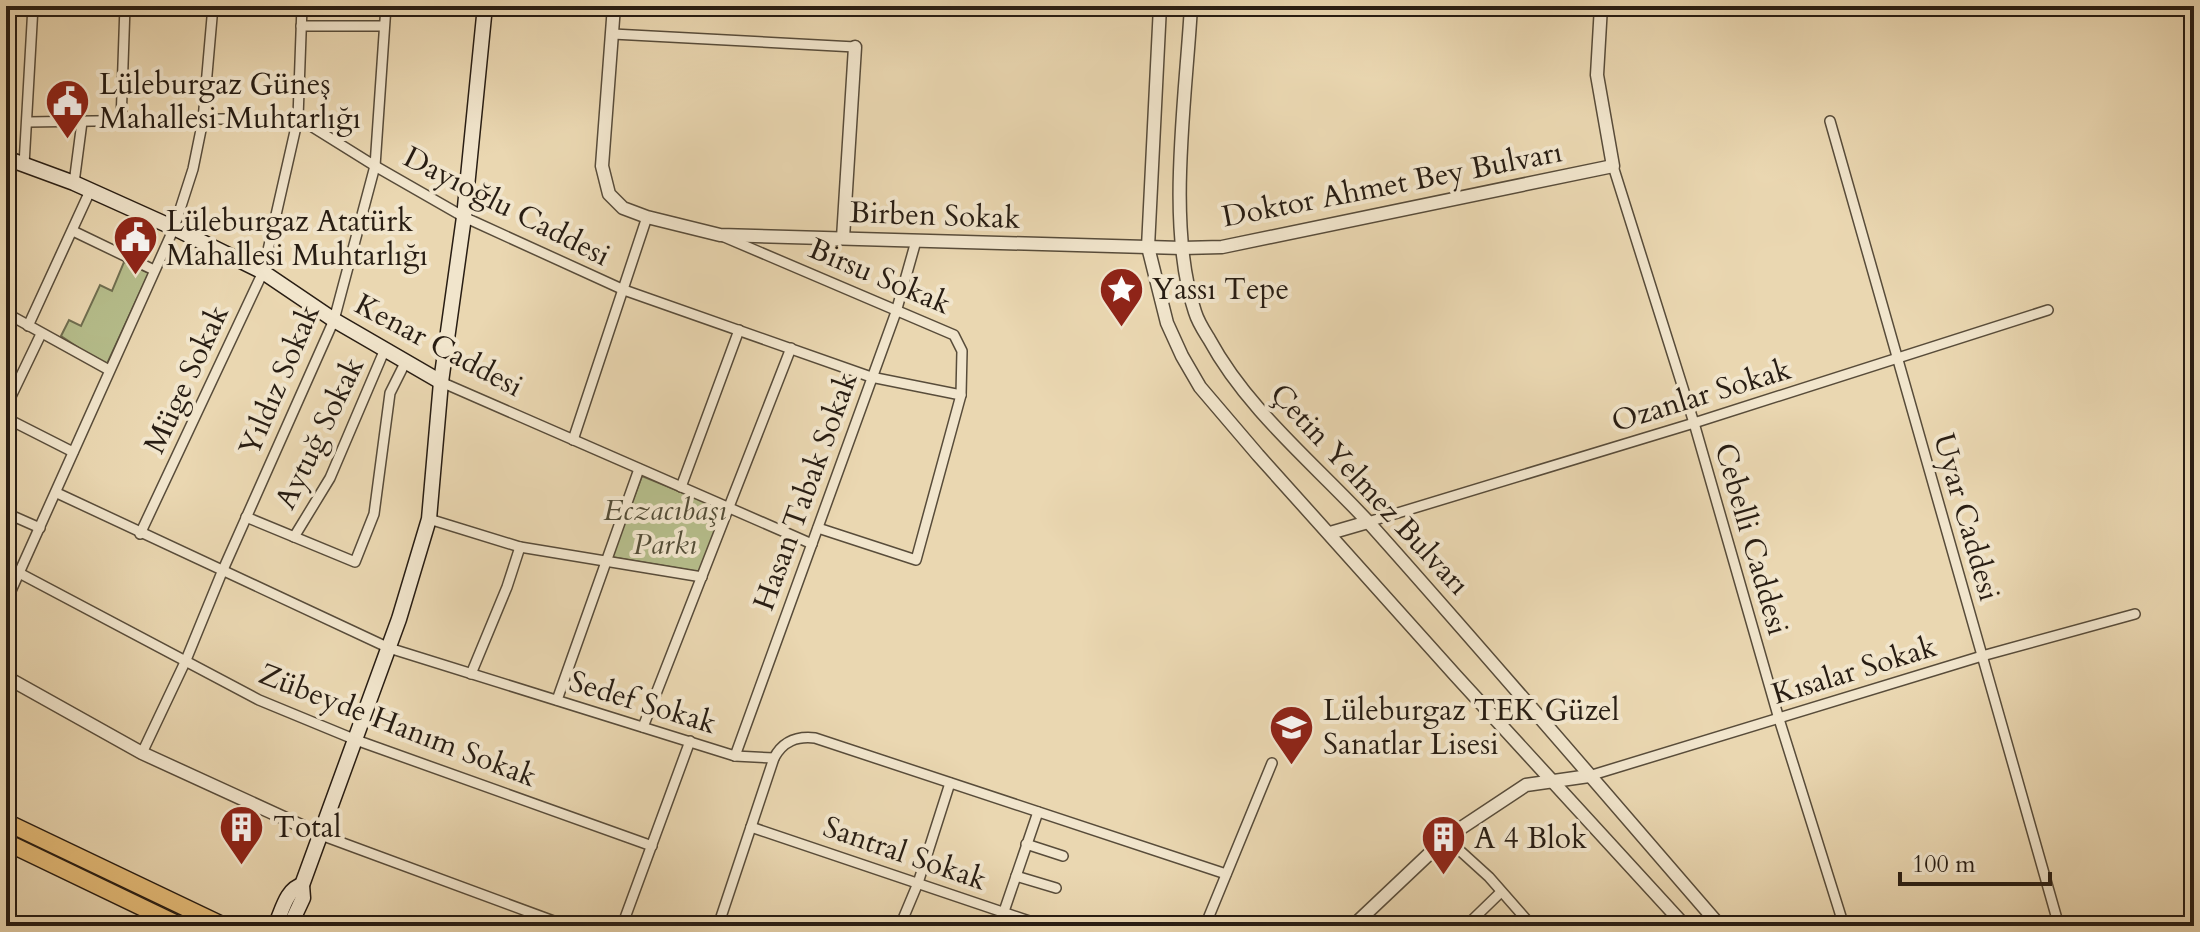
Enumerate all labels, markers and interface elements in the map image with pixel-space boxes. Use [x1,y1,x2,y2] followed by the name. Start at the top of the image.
[99,64,361,139] place label: Lüleburgaz Güneş Mahallesi Muhtarlığı
[44,77,92,140] public building icon: Lüleburgaz Güneş Mahallesi Muhtarlığı
[1219,131,1566,238] street label: Doktor Ahmet Bey Bulvarı
[396,137,617,276] street label: Dayıoğlu Caddesi
[849,192,1021,239] street label: Birben Sokak
[166,201,428,276] place label: Lüleburgaz Atatürk Mahallesi Muhtarlığı
[111,214,159,277] public building icon: Lüleburgaz Atatürk Mahallesi Muhtarlığı
[802,228,957,325] street label: Birsu Sokak
[1097,265,1145,328] place icon: Yassı Tepe
[1152,269,1289,310] place label: Yassı Tepe
[348,284,530,407] street label: Kenar Caddesi
[134,298,239,460] street label: Müge Sokak
[229,298,330,462] street label: Yıldız Sokak
[1607,349,1796,442] street label: Ozanlar Sokak
[265,350,374,516] street label: Aytuğ Sokak
[743,366,868,616] street label: Hasan Tabak Sokak
[1261,375,1479,604] street label: Çetin Yelmez Bulvarı
[1923,429,2010,606] street label: Uyar Caddesi
[1705,438,1799,640] street label: Cebelli Caddesi
[603,490,727,565] park label: Eczacıbaşı Parkı
[1767,626,1941,715] street label: Kısalar Sokak
[253,654,543,797] street label: Zübeyde Hanım Sokak
[564,661,721,744] street label: Sedef Sokak
[1323,690,1620,765] place label: Lüleburgaz TEK Güzel Sanatlar Lisesi
[1268,703,1316,766] school or university icon: Lüleburgaz TEK Güzel Sanatlar Lisesi
[218,803,266,866] building icon: Total
[818,806,992,901] street label: Santral Sokak
[273,807,342,848] place label: Total
[1419,814,1467,877] building icon: A 4 Blok
[1474,818,1587,859] place label: A 4 Blok
[1900,836,2050,886] scale bar
[1912,848,1976,881] text: 100 m

